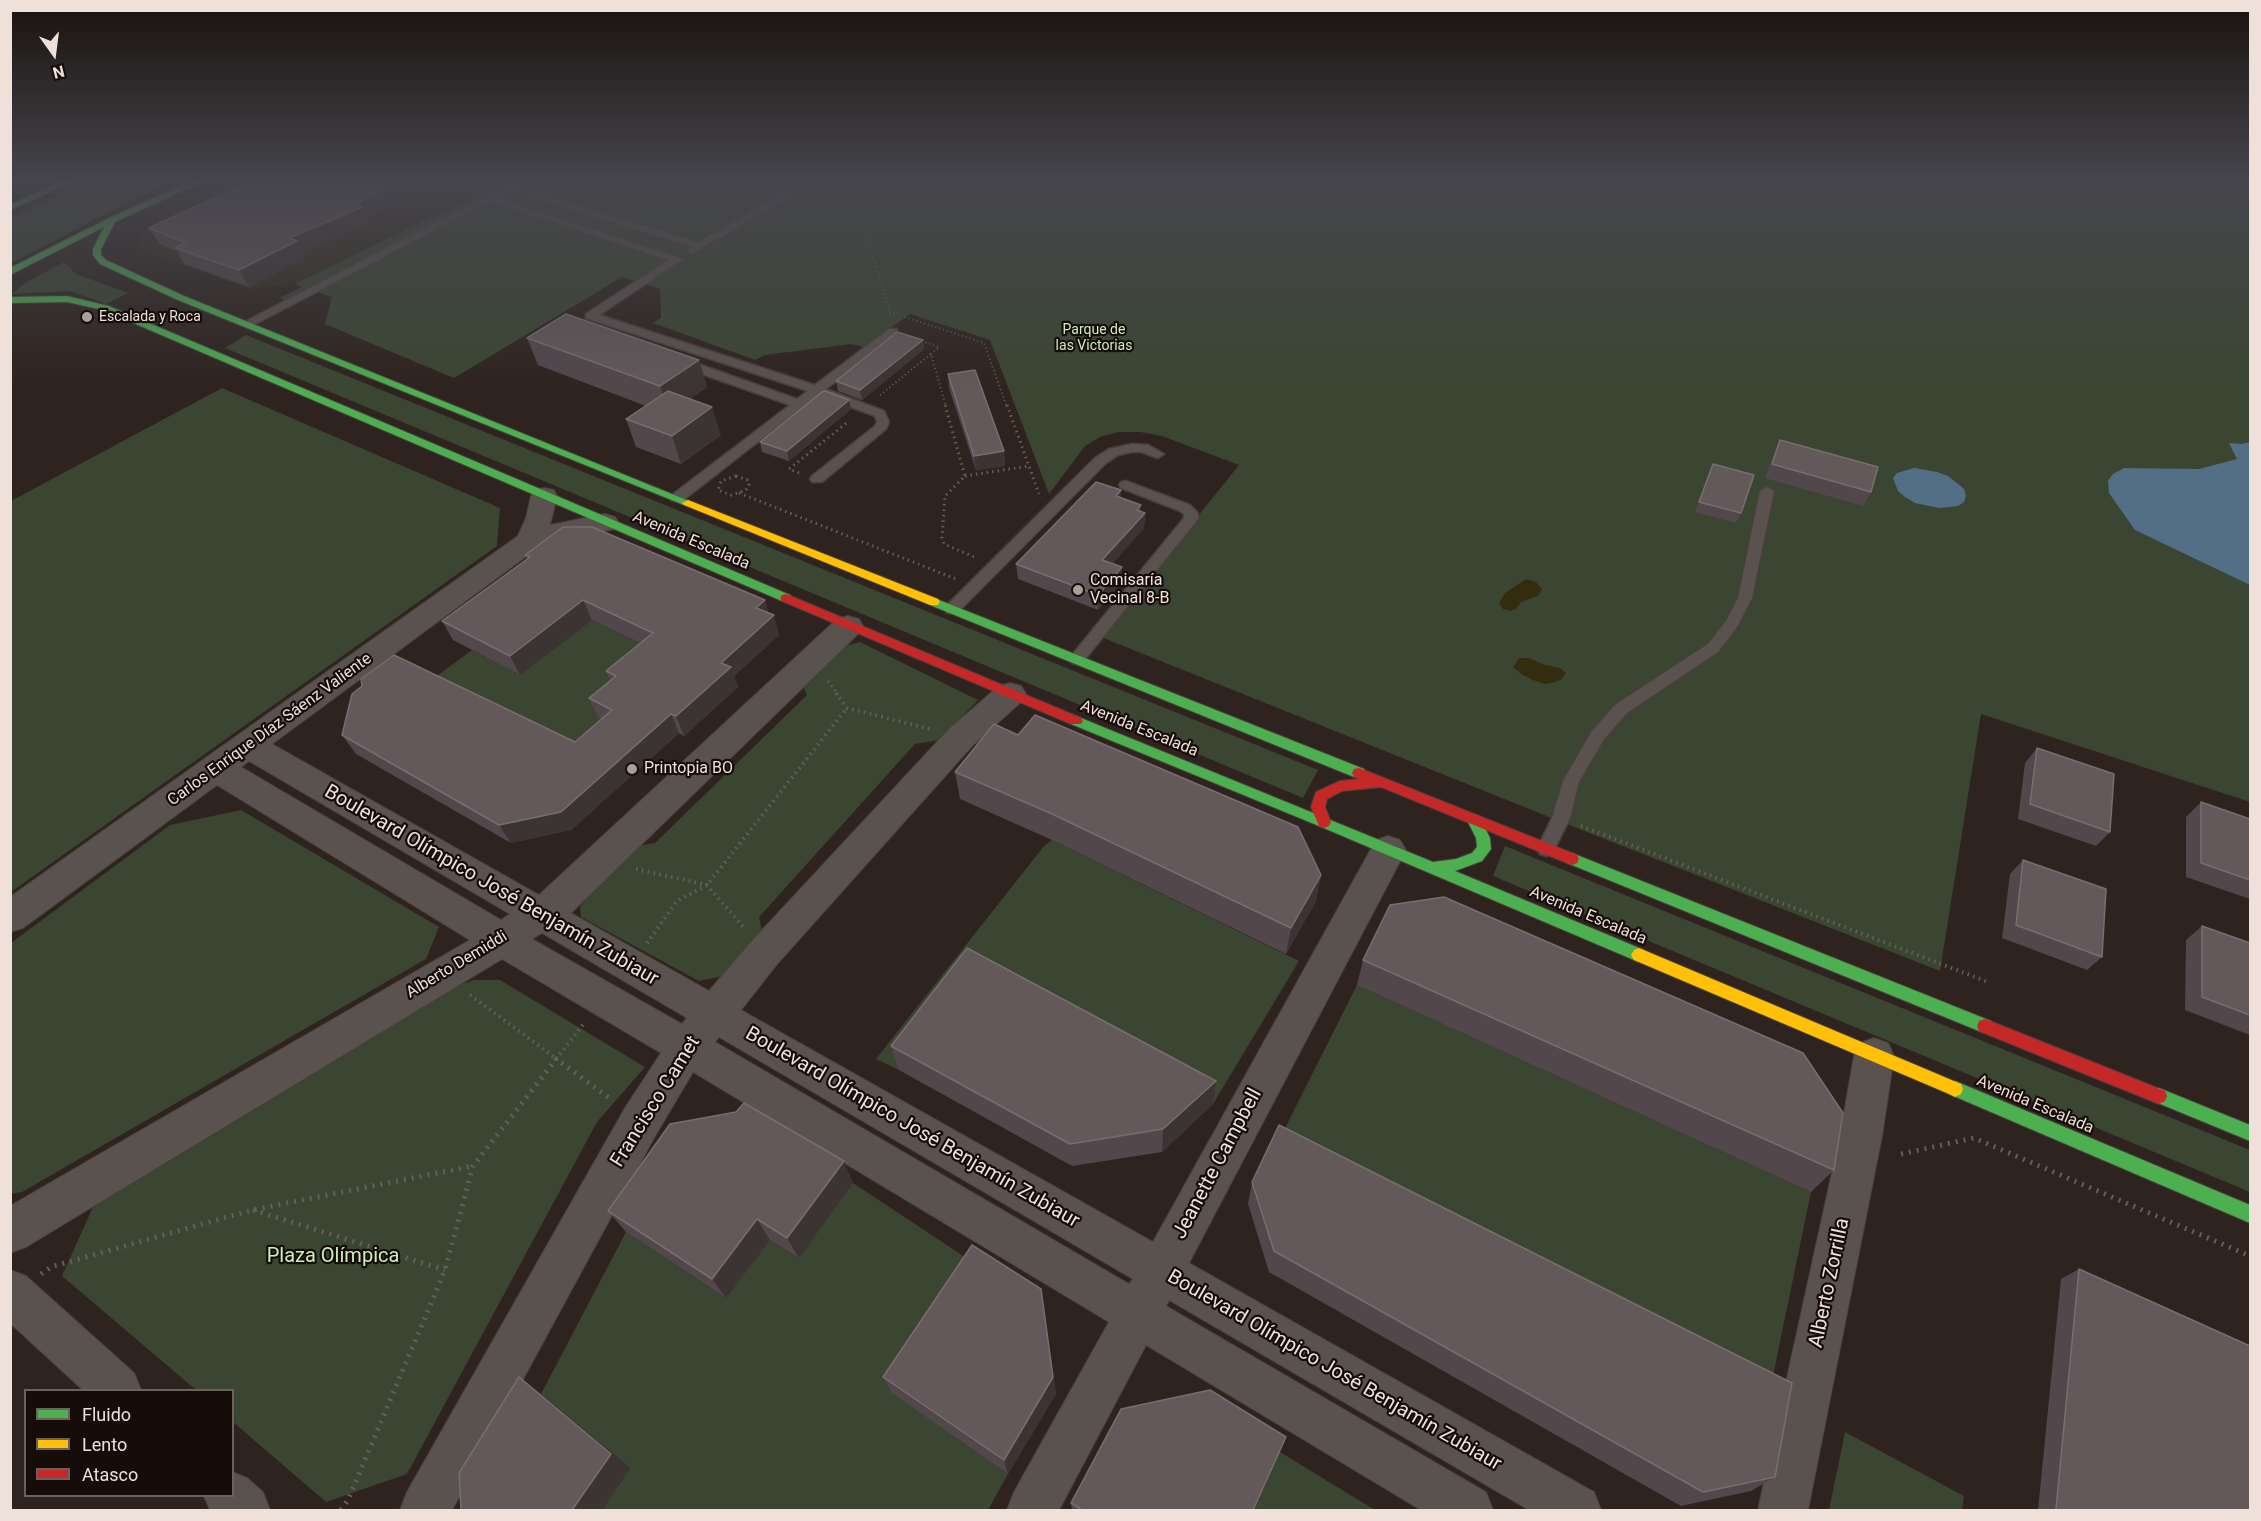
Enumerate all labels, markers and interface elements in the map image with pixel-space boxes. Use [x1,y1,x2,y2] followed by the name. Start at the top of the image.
[24,24,84,84] north arrow
[51,61,66,83] text: N
[99,309,201,325] place label: Escalada y Roca
[80,310,94,324] marker: Escalada y Roca
[1056,322,1132,354] park label: Parque de las Victorias
[630,508,752,574] street label: Avenida Escalada
[1090,571,1169,609] place label: Comisaría Vecinal 8-B
[1071,583,1085,597] marker: Comisaría Vecinal 8-B
[164,650,376,810] street label: Carlos Enrique Díaz Sáenz Valiente
[1077,697,1201,761] street label: Avenida Escalada
[644,759,733,779] place label: Printopia BO
[625,762,639,776] marker: Printopia BO
[320,780,662,992] street label: Boulevard Olímpico José Benjamín Zubiaur
[1527,883,1649,949] street label: Avenida Escalada
[403,927,511,1003] street label: Alberto Demiddi
[741,1022,1083,1234] street label: Boulevard Olímpico José Benjamín Zubiaur
[606,1032,706,1172] street label: Francisco Camet
[1974,1072,2096,1138] street label: Avenida Escalada
[1168,1085,1268,1243] street label: Jeanette Campbell
[1805,1216,1855,1350] street label: Alberto Zorrilla
[267,1245,399,1269] park label: Plaza Olímpica
[1163,1265,1505,1477] street label: Boulevard Olímpico José Benjamín Zubiaur
[24,1389,234,1497] legend
[82,1404,131,1425] text: Fluido
[82,1434,127,1455] text: Lento
[82,1464,138,1485] text: Atasco

